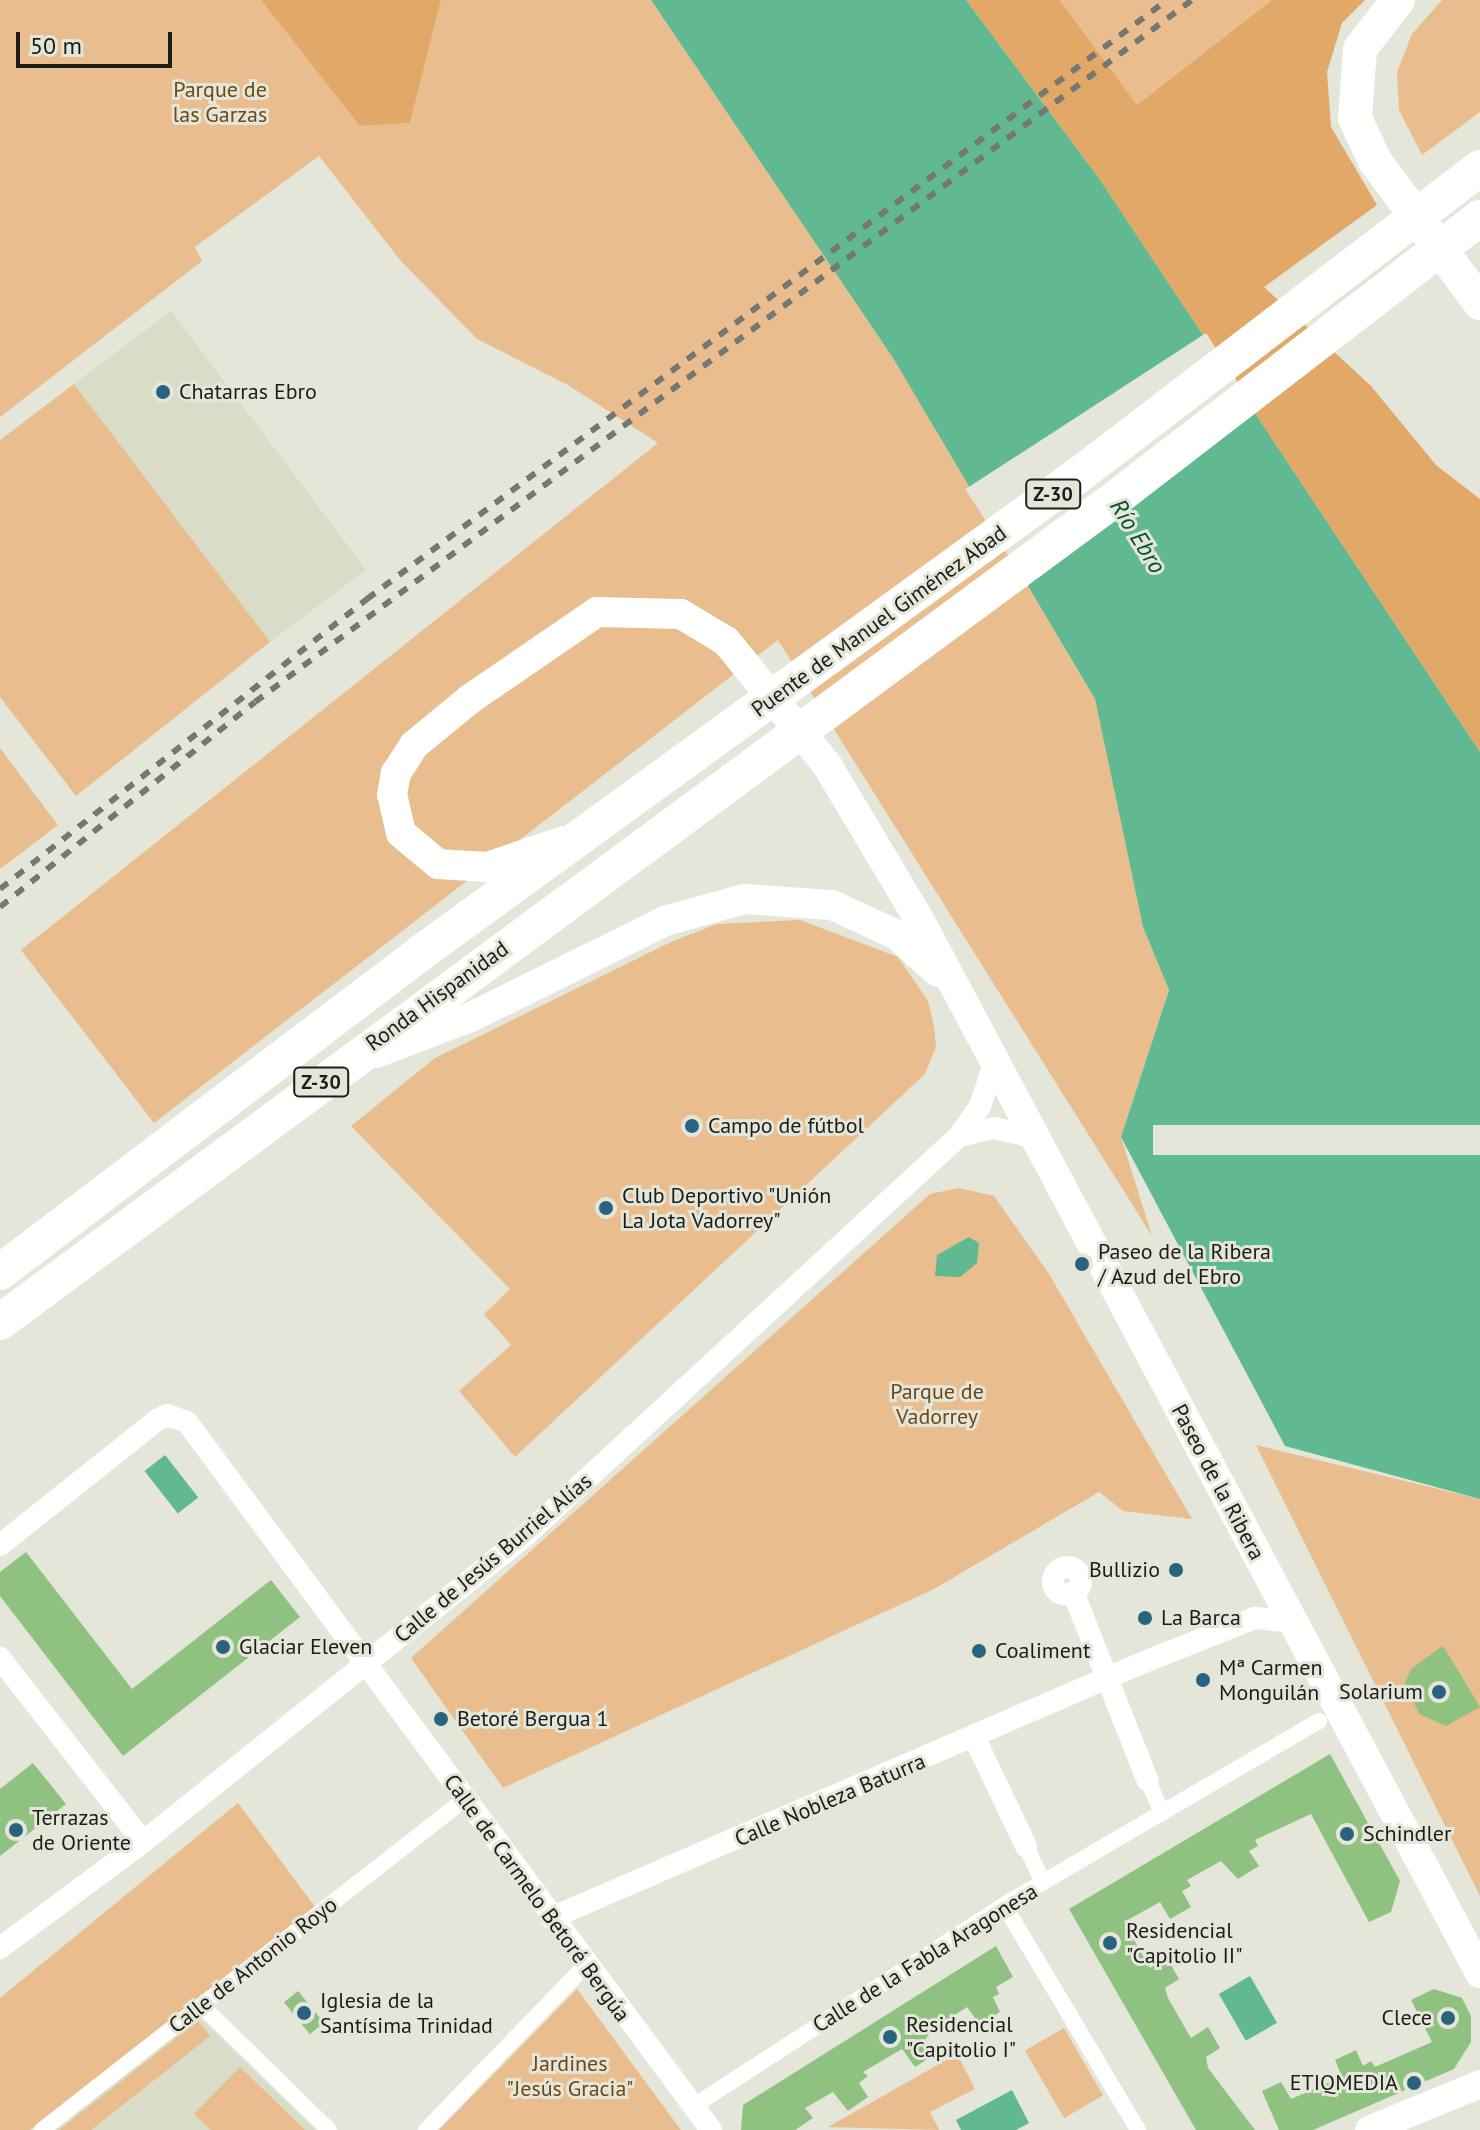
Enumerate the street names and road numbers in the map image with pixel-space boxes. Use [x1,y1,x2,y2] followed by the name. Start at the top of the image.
[1025,478,1081,510] road number: Z-30
[746,519,1012,723] street label: Puente de Manuel Giménez Abad
[361,935,513,1057] street label: Ronda Hispanidad
[293,1066,349,1098] road number: Z-30
[1166,1400,1270,1564] street label: Paseo de la Ribera
[389,1468,597,1648] street label: Calle de Jesús Burriel Alías
[731,1748,929,1852] street label: Calle Nobleza Baturra
[438,1769,636,2027] street label: Calle de Carmelo Betoré Bergúa
[807,1878,1043,2038] street label: Calle de la Fabla Aragonesa
[163,1891,343,2039] street label: Calle de Antonio Royo

